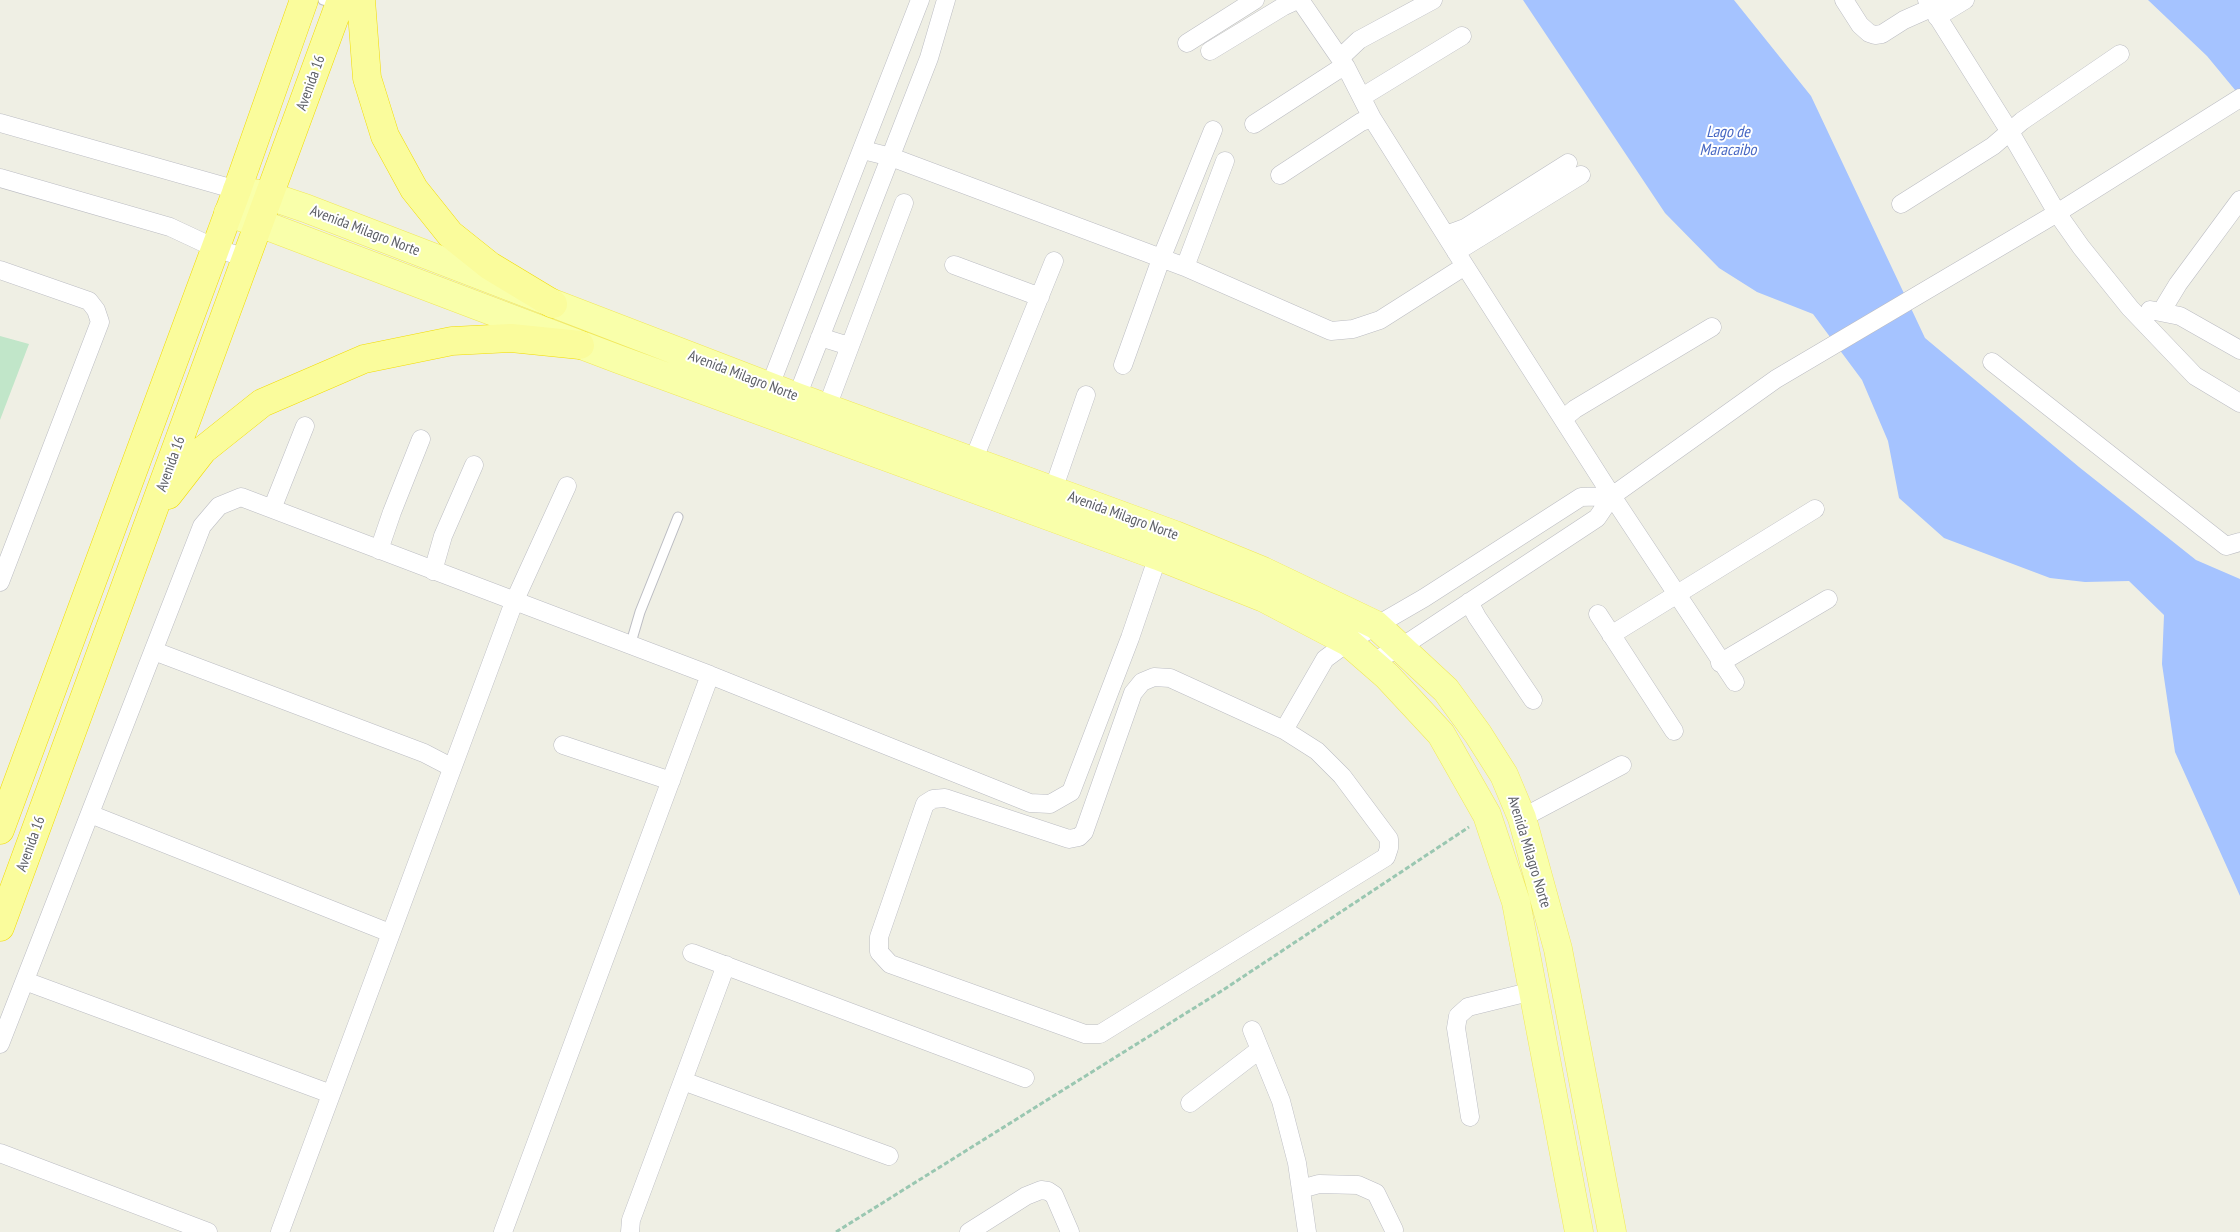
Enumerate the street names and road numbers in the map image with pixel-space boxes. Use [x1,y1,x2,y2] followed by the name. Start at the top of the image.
[293,53,329,113] street label: Avenida 16
[308,202,422,260] street label: Avenida Milagro Norte
[686,347,800,405] street label: Avenida Milagro Norte
[153,434,189,494] street label: Avenida 16
[1065,488,1181,544] street label: Avenida Milagro Norte
[1503,794,1555,910] street label: Avenida Milagro Norte
[13,814,49,874] street label: Avenida 16

